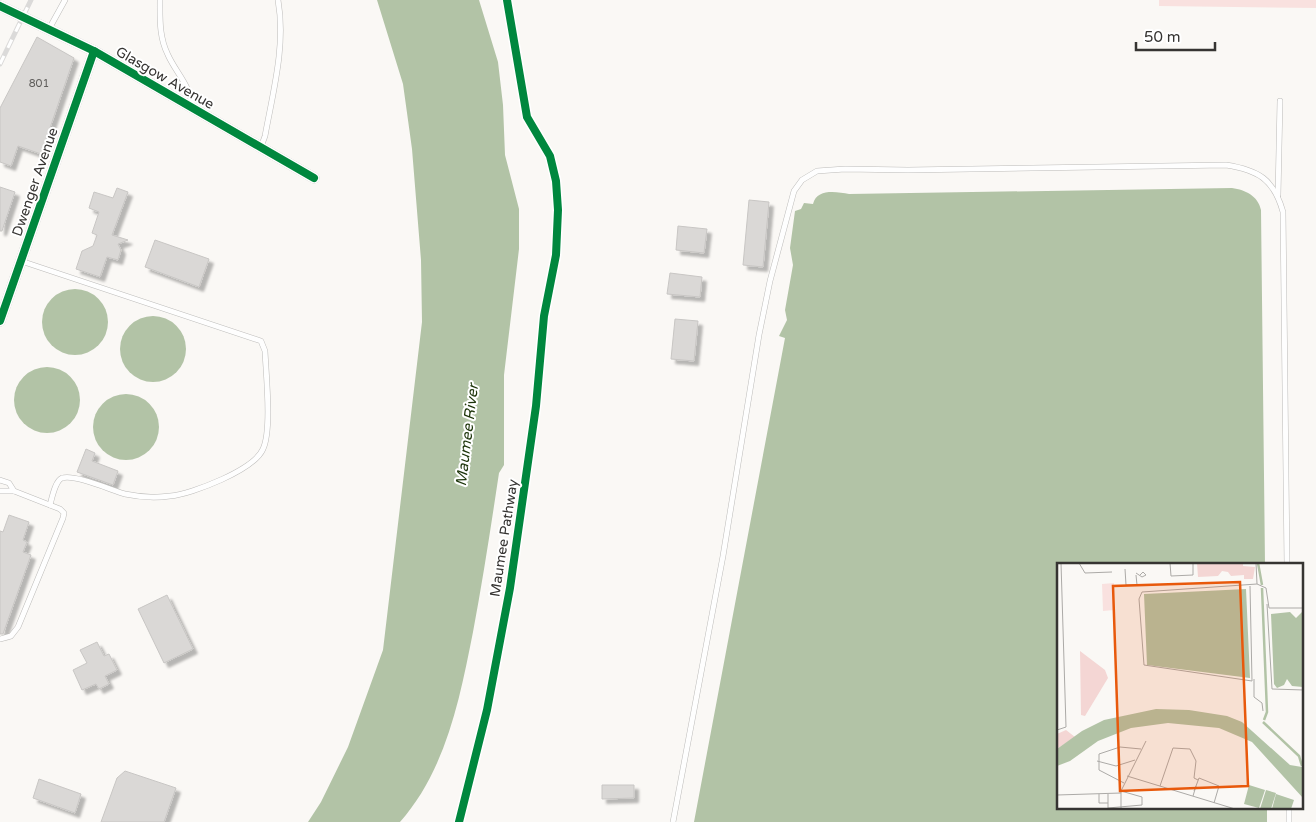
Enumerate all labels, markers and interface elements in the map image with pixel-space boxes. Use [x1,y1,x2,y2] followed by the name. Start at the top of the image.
[1136,20,1215,52] scale bar
[1144,28,1181,46] text: 50 m
[113,43,217,113] street label: Glasgow Avenue
[29,77,49,90] house number: 801
[8,125,62,239] street label: Dwenger Avenue
[452,380,482,487] water label: Maumee River
[486,477,522,598] street label: Maumee Pathway
[1057,563,1304,810] inset map

